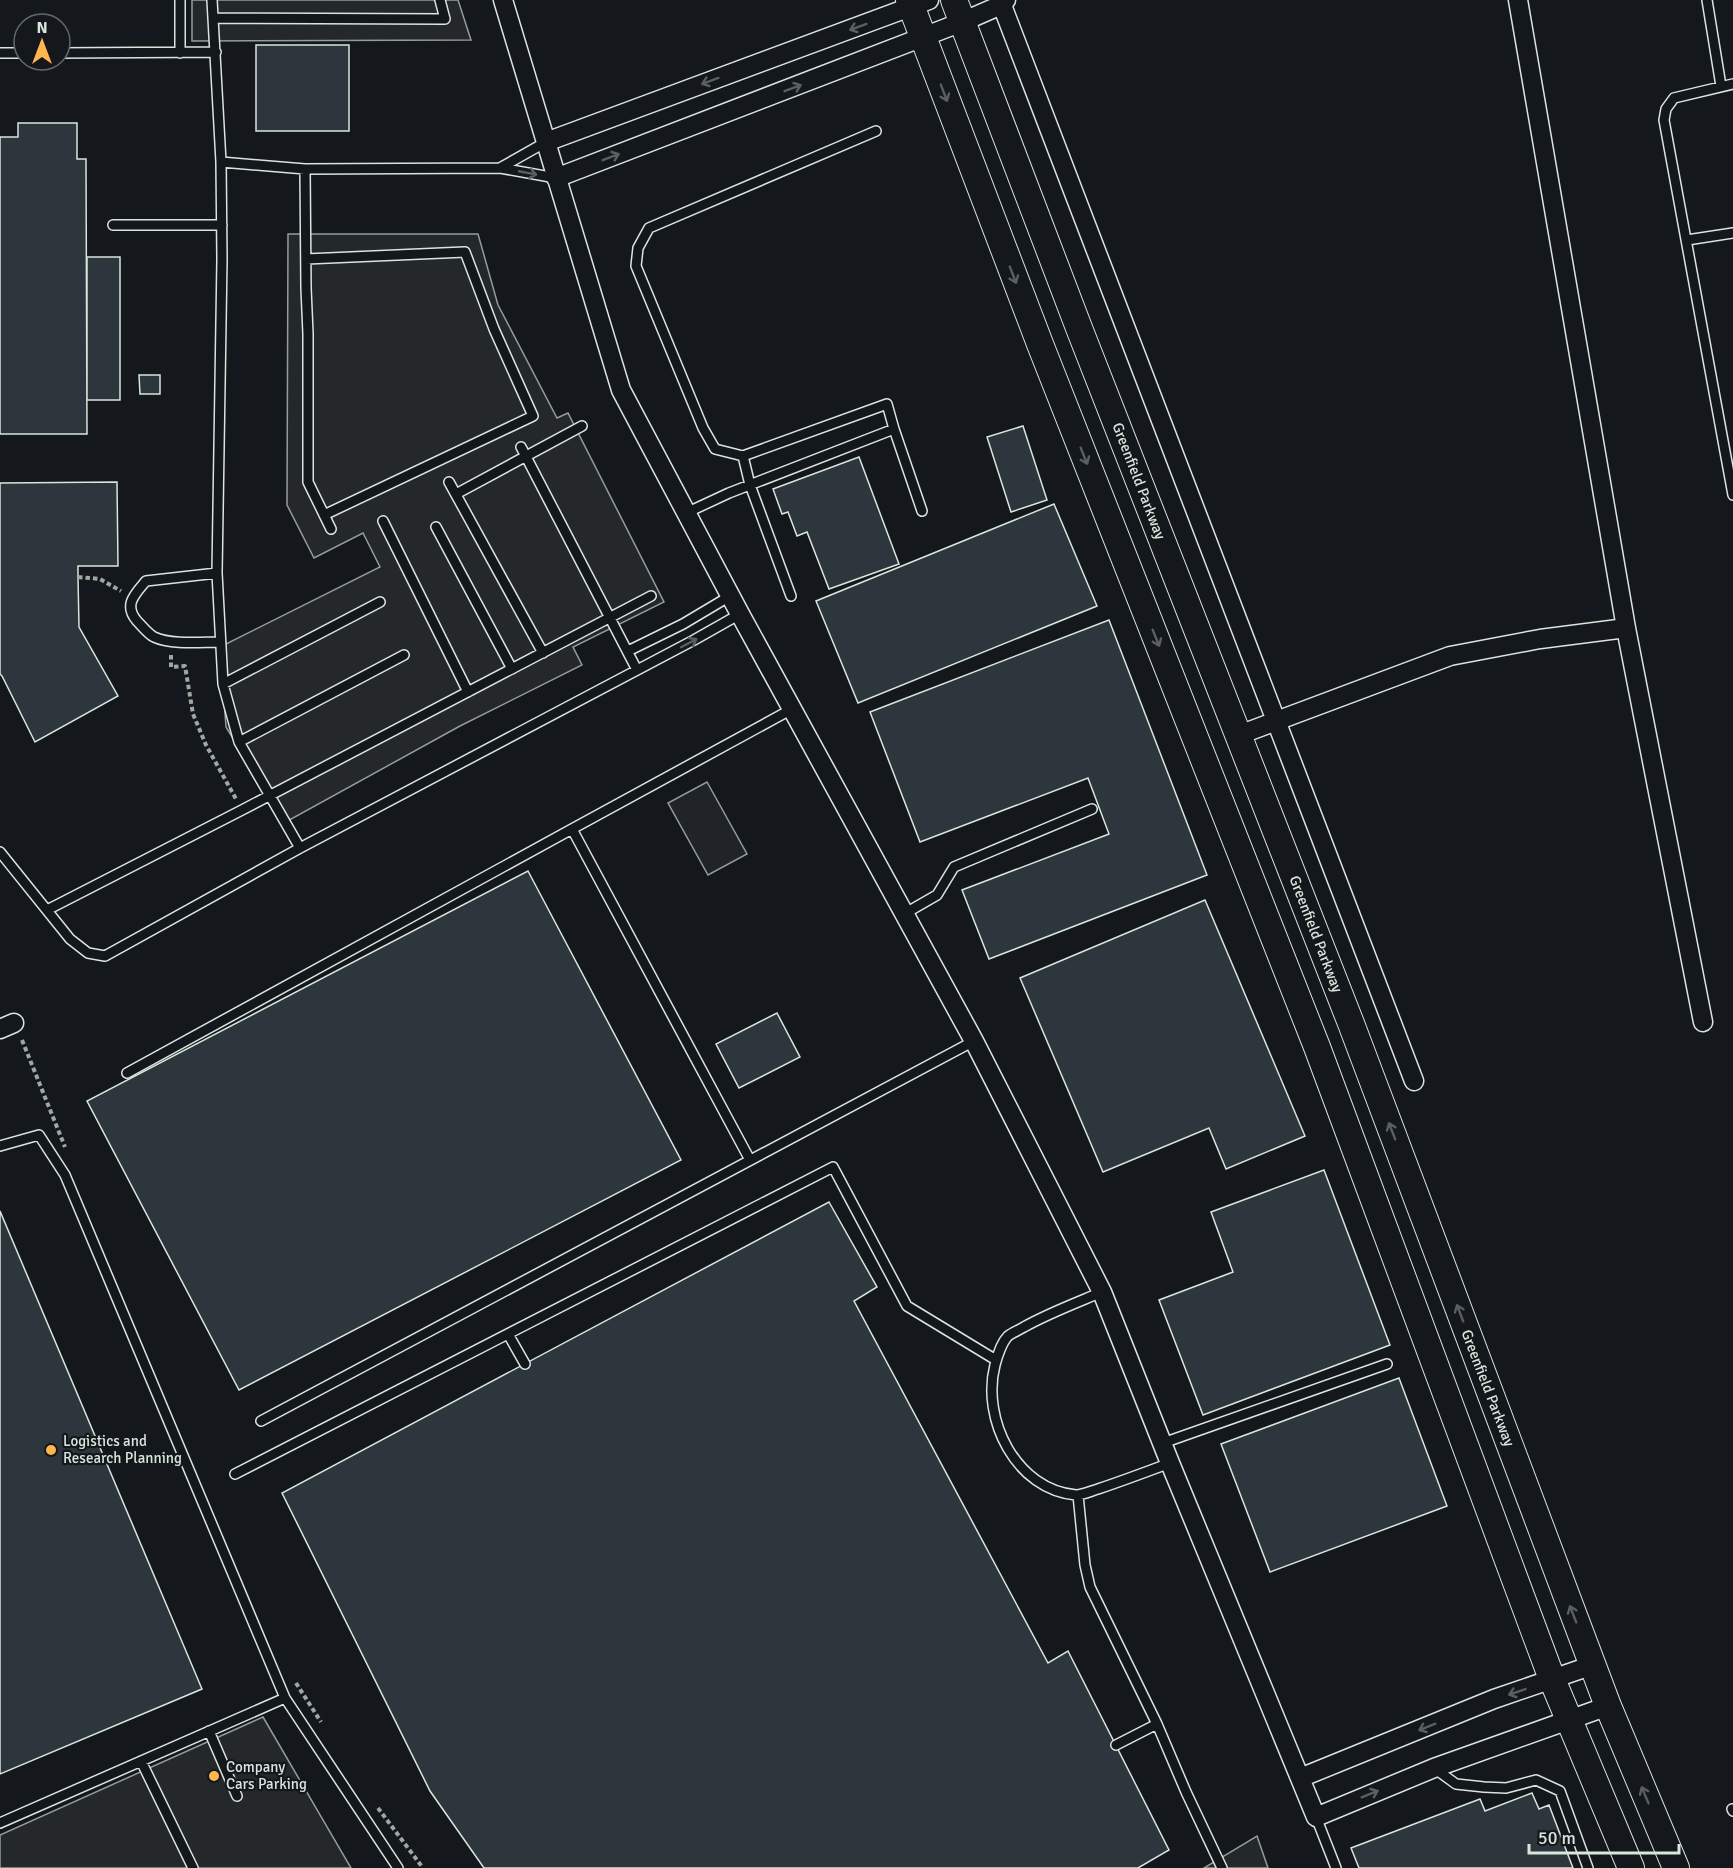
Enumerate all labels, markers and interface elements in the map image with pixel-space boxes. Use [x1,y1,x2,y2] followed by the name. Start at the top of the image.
[12,12,72,72] north arrow
[36,18,48,38] text: N
[849,22,868,33] one-way arrow
[702,77,720,88] one-way arrow
[783,81,802,92] one-way arrow
[939,83,950,101] one-way arrow
[601,151,620,162] one-way arrow
[518,168,538,179] one-way arrow
[1009,265,1020,283] one-way arrow
[1108,420,1170,542] street label: Greenfield Parkway
[1079,447,1090,465] one-way arrow
[1151,628,1162,646] one-way arrow
[680,637,697,649] one-way arrow
[1285,873,1347,995] street label: Greenfield Parkway
[1385,1122,1396,1141] one-way arrow
[1454,1304,1465,1323] one-way arrow
[1457,1327,1519,1449] street label: Greenfield Parkway
[63,1432,182,1467] place label: Logistics and Research Planning
[44,1443,58,1457] marker: Logistics and Research Planning
[1567,1605,1578,1624] one-way arrow
[1508,1687,1527,1698] one-way arrow
[1418,1722,1437,1733] one-way arrow
[226,1758,307,1793] place label: Company Cars Parking
[207,1769,221,1783] marker: Company Cars Parking
[1639,1786,1650,1805] one-way arrow
[1361,1788,1379,1799] one-way arrow
[1529,1817,1679,1855] scale bar
[1538,1827,1576,1849] text: 50 m

